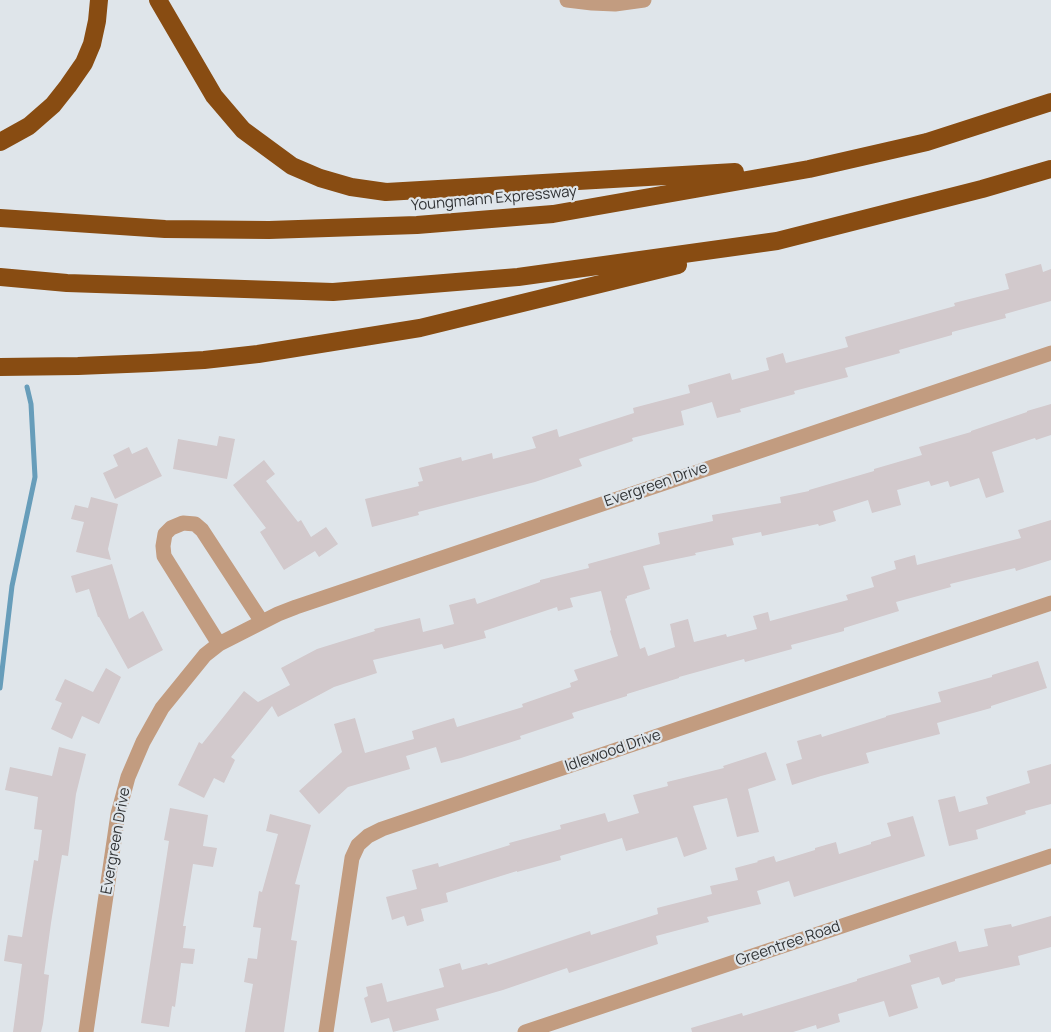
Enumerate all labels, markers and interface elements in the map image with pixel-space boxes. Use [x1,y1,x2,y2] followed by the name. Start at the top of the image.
[410,183,578,215] street label: Youngmann Expressway
[602,459,710,511] street label: Evergreen Drive
[563,726,663,776] street label: Idlewood Drive
[98,786,134,896] street label: Evergreen Drive
[733,918,843,970] street label: Greentree Road

